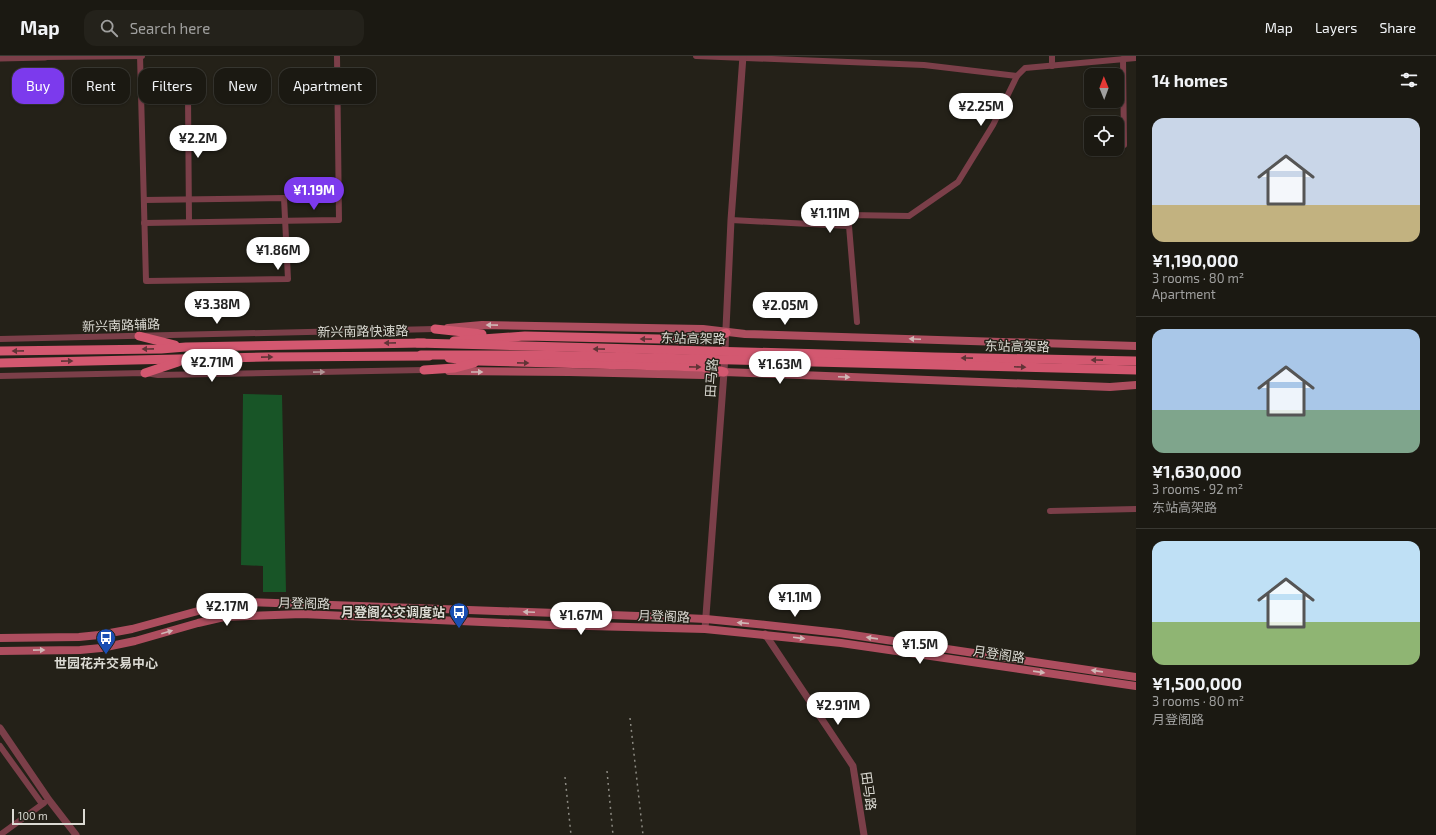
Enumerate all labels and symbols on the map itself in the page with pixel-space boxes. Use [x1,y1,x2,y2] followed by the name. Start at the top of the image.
[1084,68,1124,108] north arrow
[948,93,1014,127] pin: ¥2.25M
[170,125,226,159] pin: ¥2.2M
[281,177,347,211] pin: ¥1.19M
[797,200,863,234] pin: ¥1.11M
[245,237,311,271] pin: ¥1.86M
[184,291,250,325] pin: ¥3.38M
[752,292,818,326] pin: ¥2.05M
[82,316,160,334] street label: 新兴南路辅路
[317,322,409,340] street label: 新兴南路快速路
[485,322,498,328] one-way arrow
[660,329,726,347] street label: 东站高架路
[639,336,652,342] one-way arrow
[909,336,921,343] one-way arrow
[984,337,1050,355] street label: 东站高架路
[384,340,396,347] one-way arrow
[593,345,605,352] one-way arrow
[141,346,154,352] one-way arrow
[11,348,24,354] one-way arrow
[179,349,245,383] pin: ¥2.71M
[747,351,813,385] pin: ¥1.63M
[261,354,274,360] one-way arrow
[960,355,973,361] one-way arrow
[1090,357,1103,363] one-way arrow
[61,358,74,364] one-way arrow
[702,358,720,398] street label: 田马路
[517,359,529,366] one-way arrow
[689,364,702,370] one-way arrow
[1014,364,1027,370] one-way arrow
[313,369,326,375] one-way arrow
[471,369,484,375] one-way arrow
[838,374,851,380] one-way arrow
[767,584,823,618] pin: ¥1.1M
[194,593,260,627] pin: ¥2.17M
[278,595,330,611] street label: 月登阁路
[448,601,470,629] bus stop icon: 月登阁公交调度站
[548,602,614,636] pin: ¥1.67M
[341,604,445,620] place label: 月登阁公交调度站
[638,607,690,625] street label: 月登阁路
[523,609,535,616] one-way arrow
[737,619,749,626] one-way arrow
[95,627,117,655] bus stop icon: 世园花卉交易中心
[161,629,173,635] one-way arrow
[892,631,948,665] pin: ¥1.5M
[793,635,805,641] one-way arrow
[866,635,878,641] one-way arrow
[972,642,1026,666] street label: 月登阁路
[33,647,46,653] one-way arrow
[54,655,158,671] place label: 世园花卉交易中心
[1091,668,1103,674] one-way arrow
[1033,669,1045,675] one-way arrow
[805,692,871,726] pin: ¥2.91M
[858,771,880,811] street label: 田马路
[12,807,85,826] scale bar

